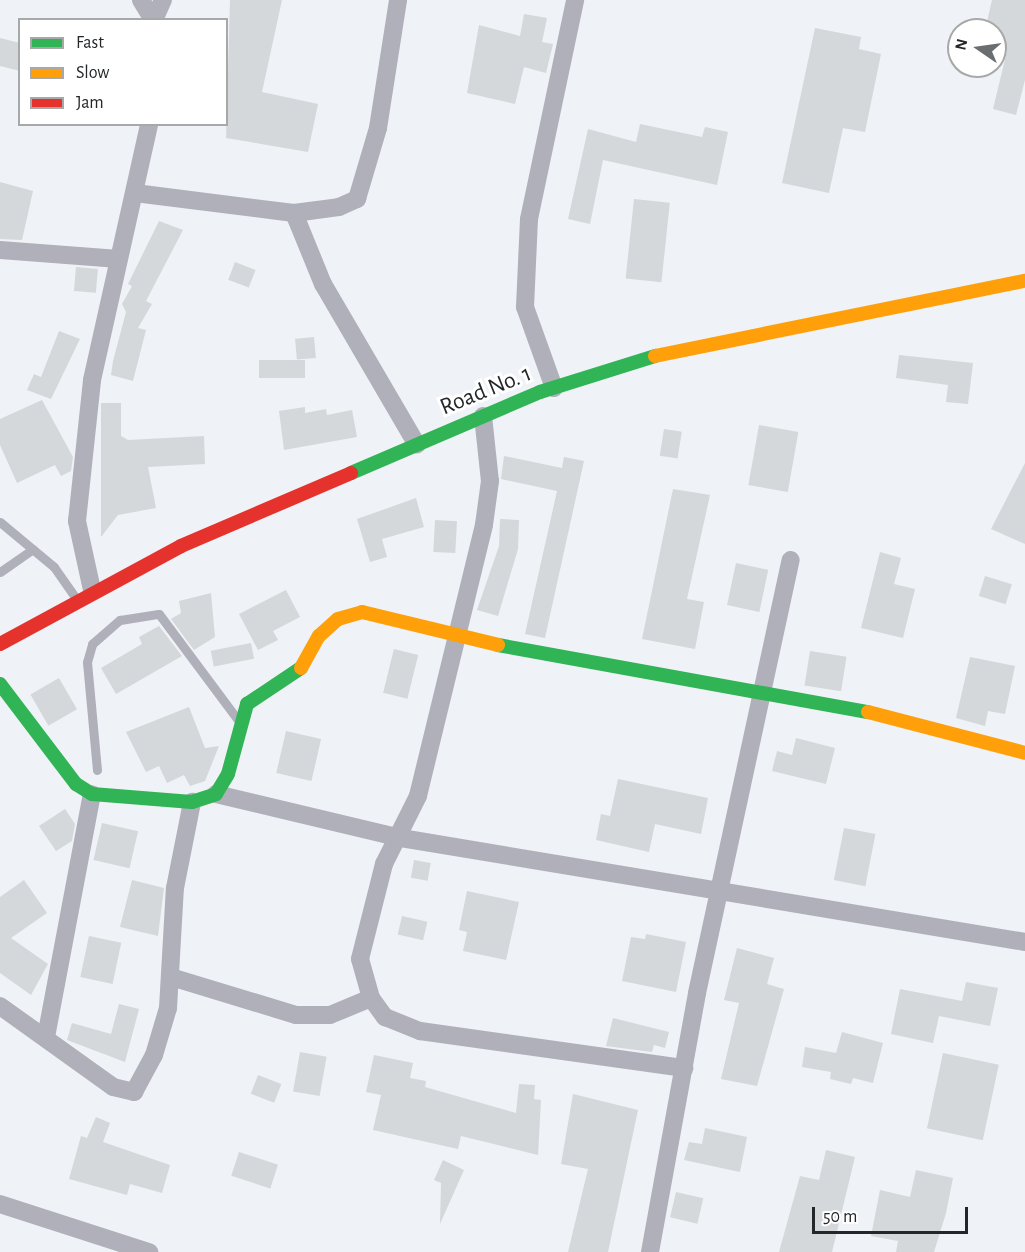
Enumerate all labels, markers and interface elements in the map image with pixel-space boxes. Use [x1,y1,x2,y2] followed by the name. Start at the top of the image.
[18,18,228,126] legend
[947,18,1007,78] north arrow
[76,34,104,52] text: Fast
[952,37,970,52] text: N
[76,64,109,82] text: Slow
[76,94,104,112] text: Jam
[436,360,536,422] street label: Road No. 1
[815,1195,971,1233] scale bar
[823,1208,857,1226] text: 50 m

